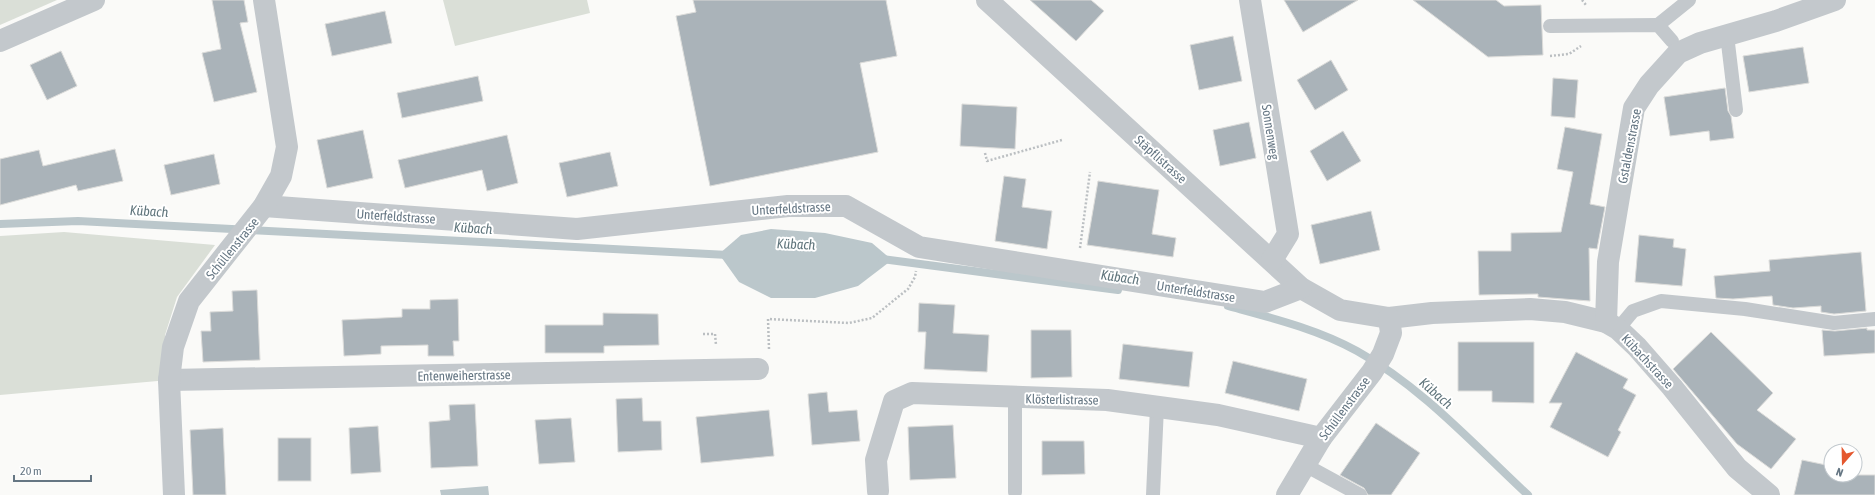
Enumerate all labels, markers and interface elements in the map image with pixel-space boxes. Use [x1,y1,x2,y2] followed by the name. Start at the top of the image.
[1259,103,1282,161] street label: Sonnenweg
[1615,107,1644,185] street label: Gstaldenstrasse
[1132,132,1190,187] street label: Stäpflistrasse
[751,199,831,218] street label: Unterfeldstrasse
[129,202,169,220] water label: Kübach
[356,206,436,227] street label: Unterfeldstrasse
[203,214,262,282] street label: Schüllenstrasse
[453,219,493,237] water label: Kübach
[776,235,816,253] water label: Kübach
[1100,266,1140,288] water label: Kübach
[1156,278,1236,305] street label: Unterfeldstrasse
[1619,331,1677,392] street label: Kübachstrasse
[417,367,511,384] street label: Entenweiherstrasse
[1316,374,1373,443] street label: Schüllenstrasse
[1416,374,1456,412] water label: Kübach
[1025,391,1099,408] street label: Klösterlistrasse
[1823,443,1863,483] north arrow
[14,457,91,483] scale bar
[20,464,42,478] text: 20 m
[1834,466,1845,479] text: N

